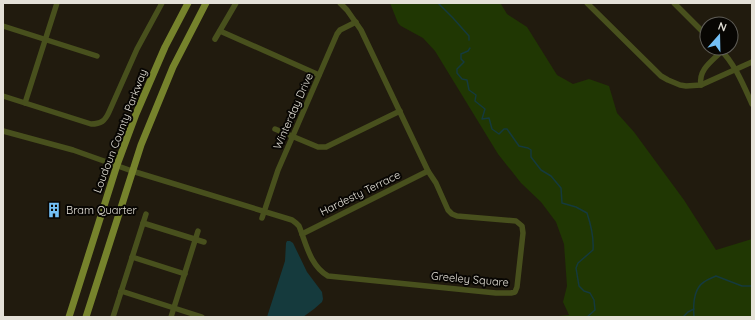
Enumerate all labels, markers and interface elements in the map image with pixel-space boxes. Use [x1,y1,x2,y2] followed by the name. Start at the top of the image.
[699,16,739,56] north arrow
[716,19,729,35] text: N
[90,67,150,195] street label: Loudoun County Parkway
[270,71,316,151] street label: Winterday Drive
[317,167,403,219] street label: Hardesty Terrace
[45,201,63,219] building icon: Bram Quarter
[66,203,138,217] place label: Bram Quarter
[431,269,509,289] street label: Greeley Square

